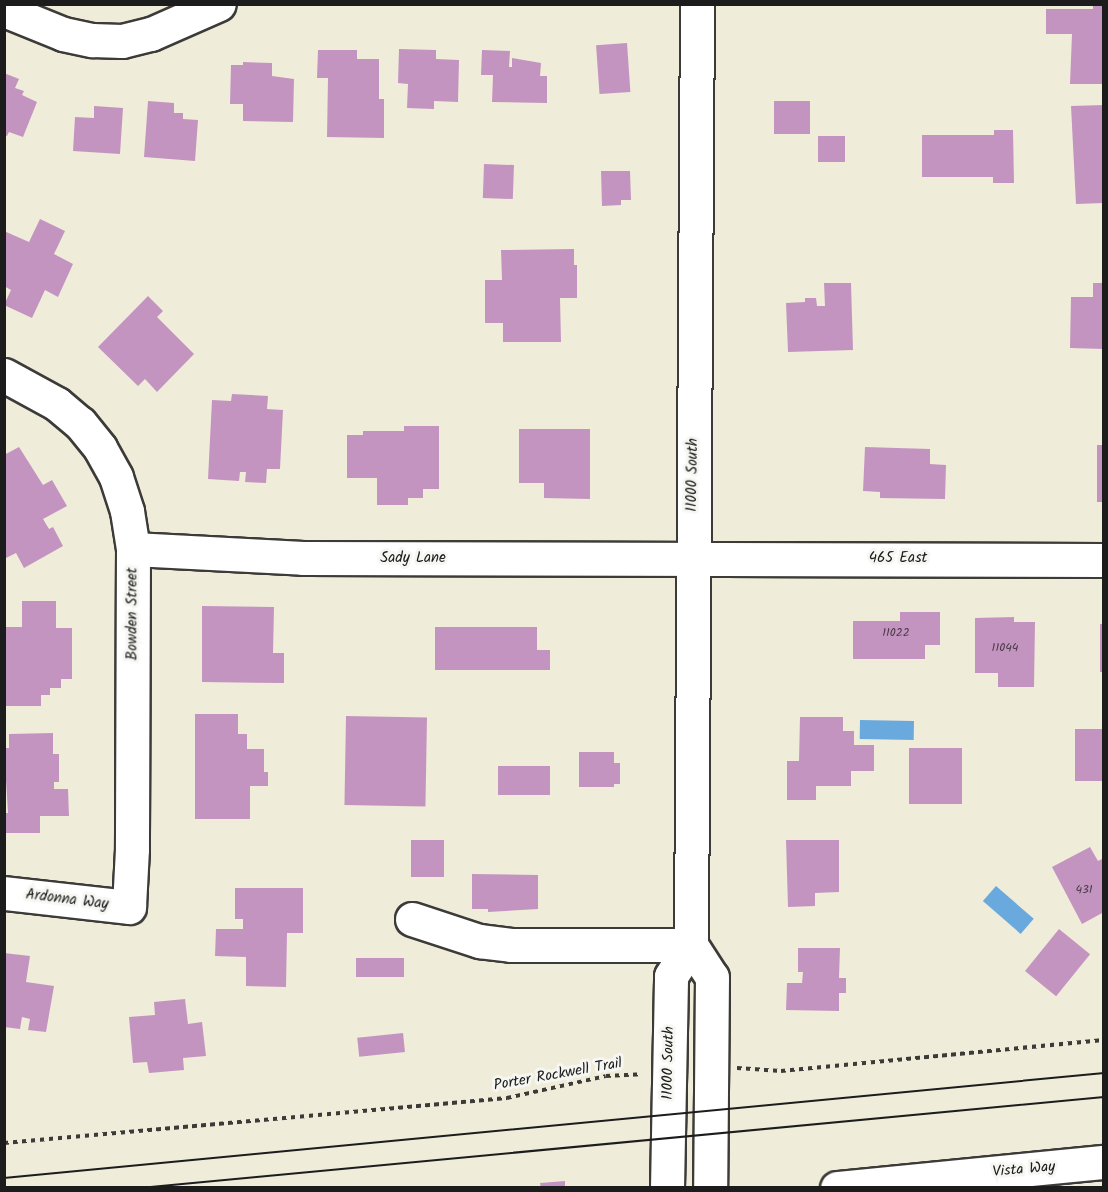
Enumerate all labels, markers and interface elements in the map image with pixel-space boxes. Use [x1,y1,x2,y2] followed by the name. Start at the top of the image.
[683,438,703,512] street label: 11000 South
[380,550,446,568] street label: Sady Lane
[869,550,927,568] street label: 465 East
[124,568,142,660] street label: Bowden Street
[882,626,910,640] house number: 11022
[992,641,1018,655] house number: 11044
[1075,883,1093,897] house number: 431
[25,886,109,914] street label: Ardonna Way
[659,1026,679,1100] street label: 11000 South
[492,1055,624,1095] street label: Porter Rockwell Trail
[992,1158,1056,1182] street label: Vista Way

